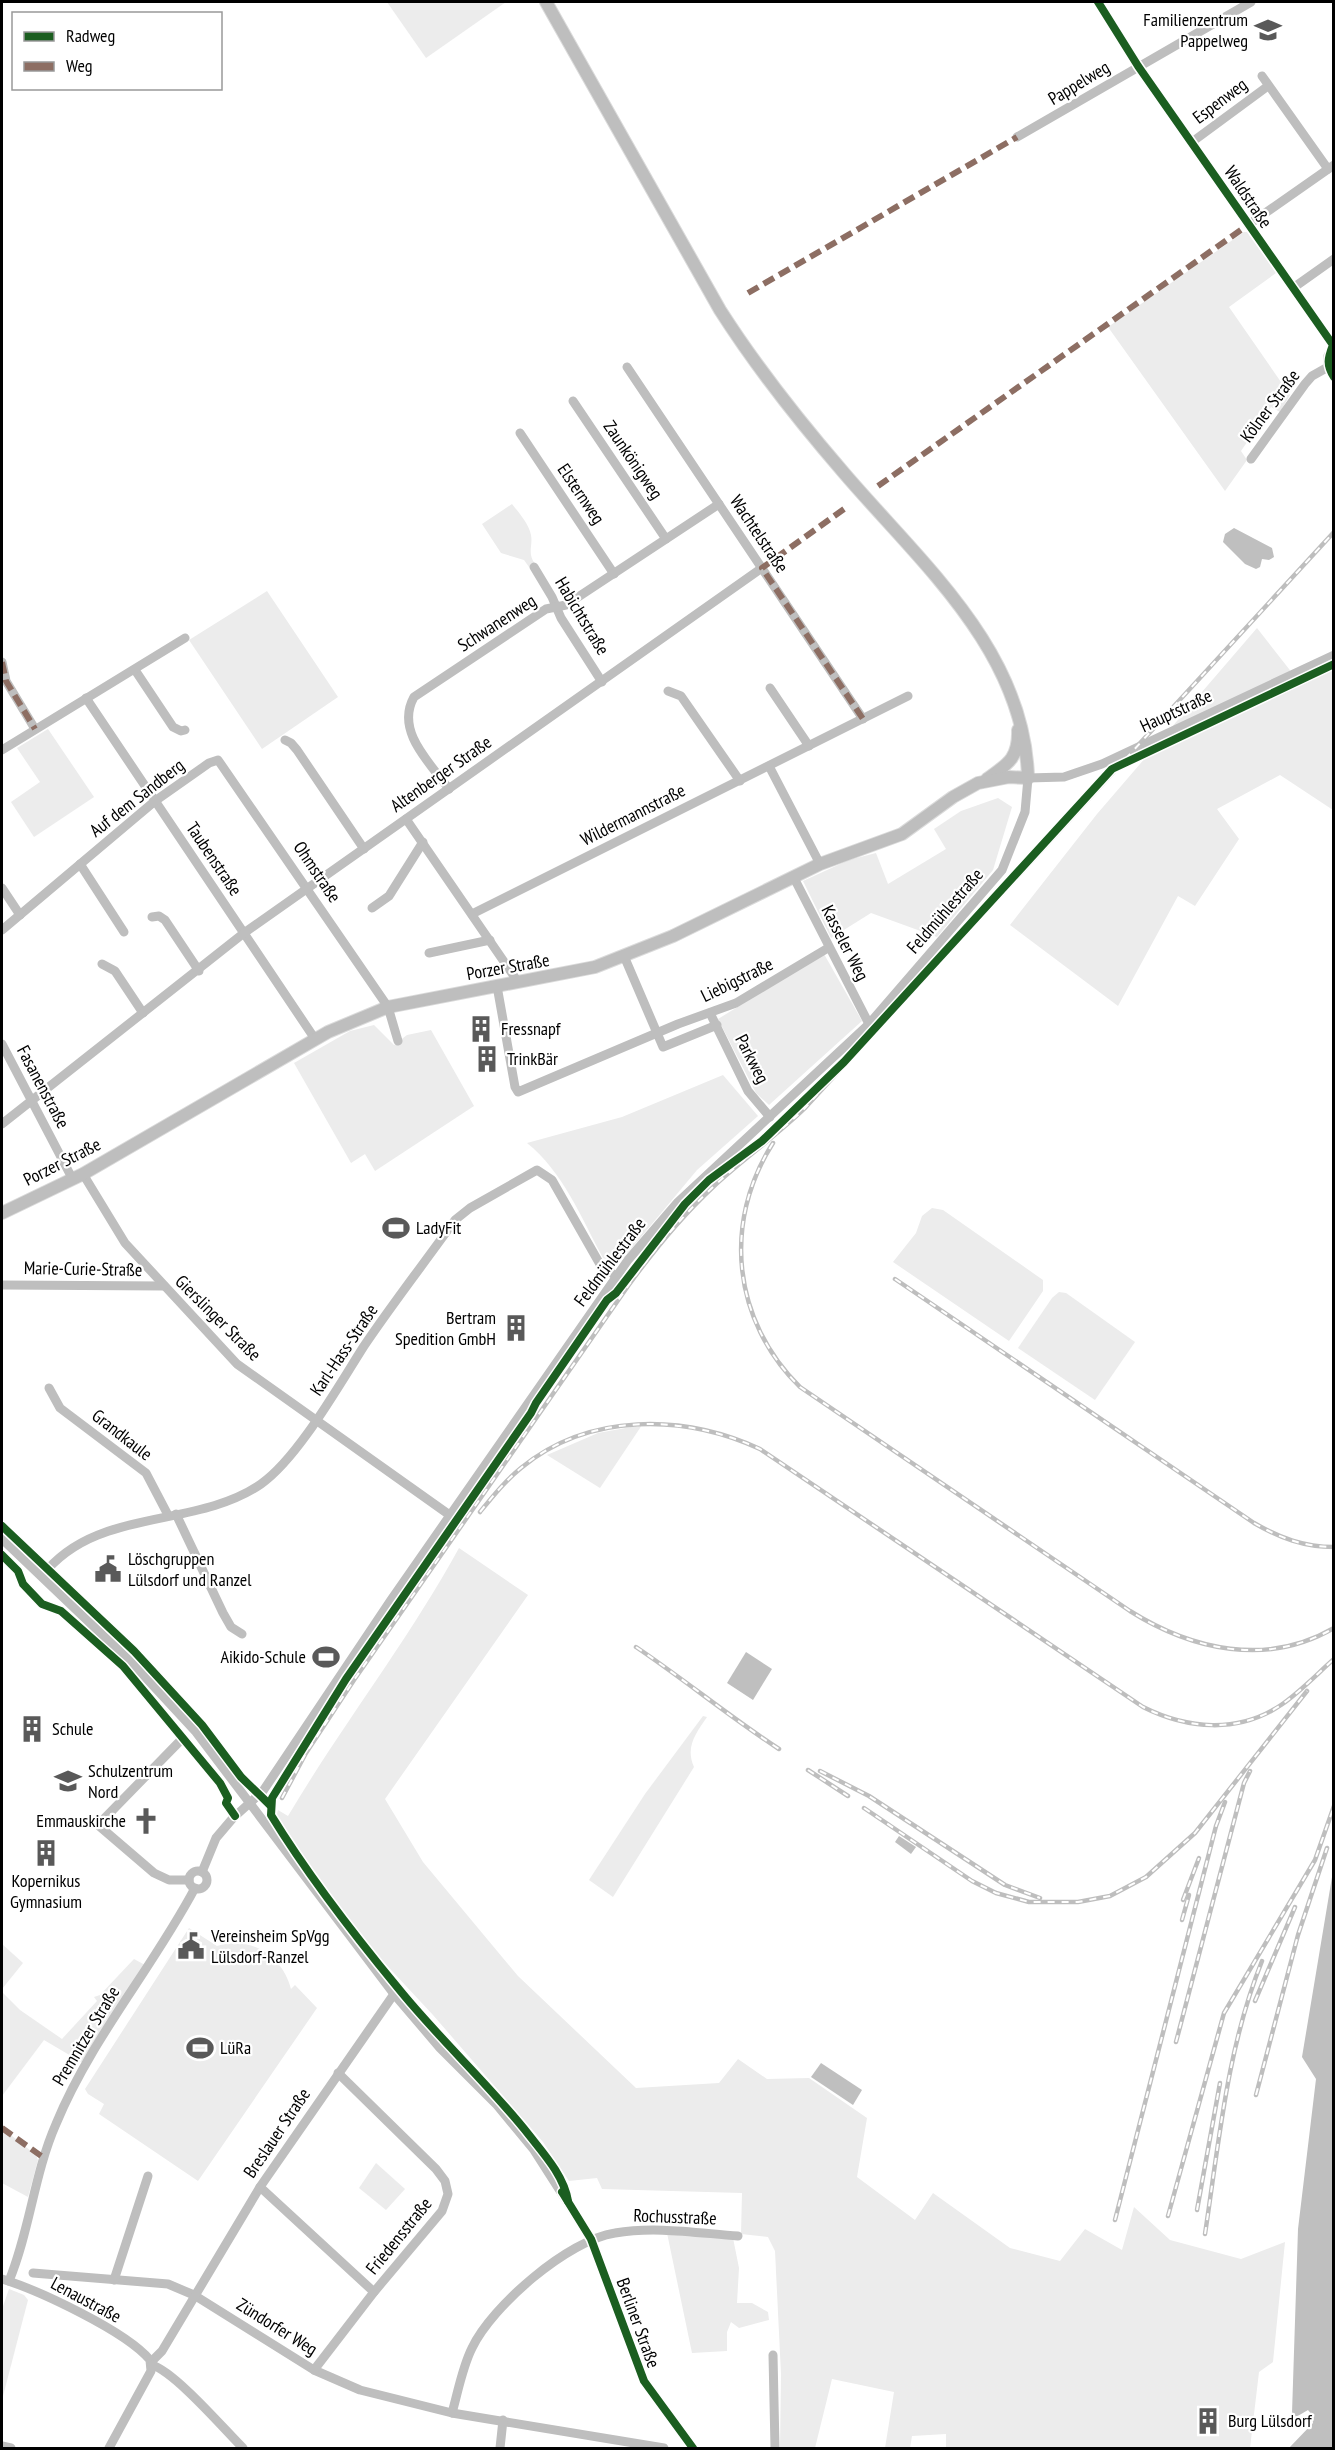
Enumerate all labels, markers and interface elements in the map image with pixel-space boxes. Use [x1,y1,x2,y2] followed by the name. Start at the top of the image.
[1143,8,1248,52] place label: Familienzentrum Pappelweg
[12,12,222,90] legend
[1253,15,1283,45] school or university icon: Familienzentrum Pappelweg
[66,24,115,47] text: Radweg
[66,54,93,77] text: Weg
[1044,55,1114,110] street label: Pappelweg
[1188,73,1252,129] street label: Espenweg
[1219,161,1278,232] street label: Waldstraße
[1235,365,1304,447] street label: Kölner Straße
[599,416,668,504] street label: Zaunkönigweg
[553,459,610,529] street label: Elsternweg
[725,490,794,577] street label: Wachtelstraße
[550,572,615,659] street label: Habichtstraße
[453,589,540,656] street label: Schwanenweg
[1136,684,1215,737] street label: Hauptstraße
[386,730,496,817] street label: Altenberger Straße
[85,753,189,842] street label: Auf dem Sandberg
[577,778,689,851] street label: Wildermannstraße
[181,817,247,900] street label: Taubenstraße
[289,837,346,907] street label: Ohmstraße
[901,863,988,958] street label: Feldmühlestraße
[817,901,874,984] street label: Kasseler Weg
[465,948,551,985] street label: Porzer Straße
[697,952,777,1007] street label: Liebigstraße
[466,1014,496,1044] building icon: Fressnapf
[501,1017,562,1040] place label: Fressnapf
[730,1030,775,1087] street label: Parkweg
[12,1041,75,1132] street label: Fasanenstraße
[472,1044,502,1074] building icon: TrinkBär
[507,1047,558,1070] place label: TrinkBär
[19,1132,104,1191] street label: Porzer Straße
[381,1213,411,1243] sports icon: LadyFit
[569,1213,650,1311] street label: Feldmühlestraße
[416,1216,461,1239] place label: LadyFit
[24,1256,142,1281] street label: Marie-Curie-Straße
[171,1270,266,1365] street label: Gierslinger Straße
[305,1300,383,1400] street label: Karl-Hass-Straße
[395,1306,496,1350] place label: Bertram Spedition GmbH
[501,1313,531,1343] building icon: Bertram Spedition GmbH
[88,1404,157,1465] street label: Grandkaule
[128,1547,252,1591] place label: Löschgruppen Lülsdorf und Ranzel
[93,1554,123,1584] public building icon: Löschgruppen Lülsdorf und Ranzel
[311,1642,341,1672] sports icon: Aikido-Schule
[220,1645,306,1668] place label: Aikido-Schule
[17,1714,47,1744] building icon: Schule
[52,1717,93,1740] place label: Schule
[88,1759,173,1803] place label: Schulzentrum Nord
[53,1766,83,1796] school or university icon: Schulzentrum Nord
[131,1806,161,1836] church icon: Emmauskirche
[36,1809,126,1832] place label: Emmauskirche
[31,1838,61,1868] building icon: Kopernikus Gymnasium
[10,1869,82,1913] place label: Kopernikus Gymnasium
[210,1924,329,1968] place label: Vereinsheim SpVgg Lülsdorf-Ranzel
[176,1931,206,1961] public building icon: Vereinsheim SpVgg Lülsdorf-Ranzel
[47,1982,124,2090] street label: Premnitzer Straße
[185,2033,215,2063] sports icon: LüRa
[220,2036,251,2059] place label: LüRa
[238,2083,315,2182] street label: Breslauer Straße
[361,2193,437,2279] street label: Friedensstraße
[633,2204,717,2229] street label: Rochusstraße
[47,2271,125,2328] street label: Lenaustraße
[612,2275,665,2371] street label: Berliner Straße
[233,2293,322,2360] street label: Zündorfer Weg
[1193,2406,1223,2436] building icon: Burg Lülsdorf
[1228,2409,1313,2432] place label: Burg Lülsdorf

